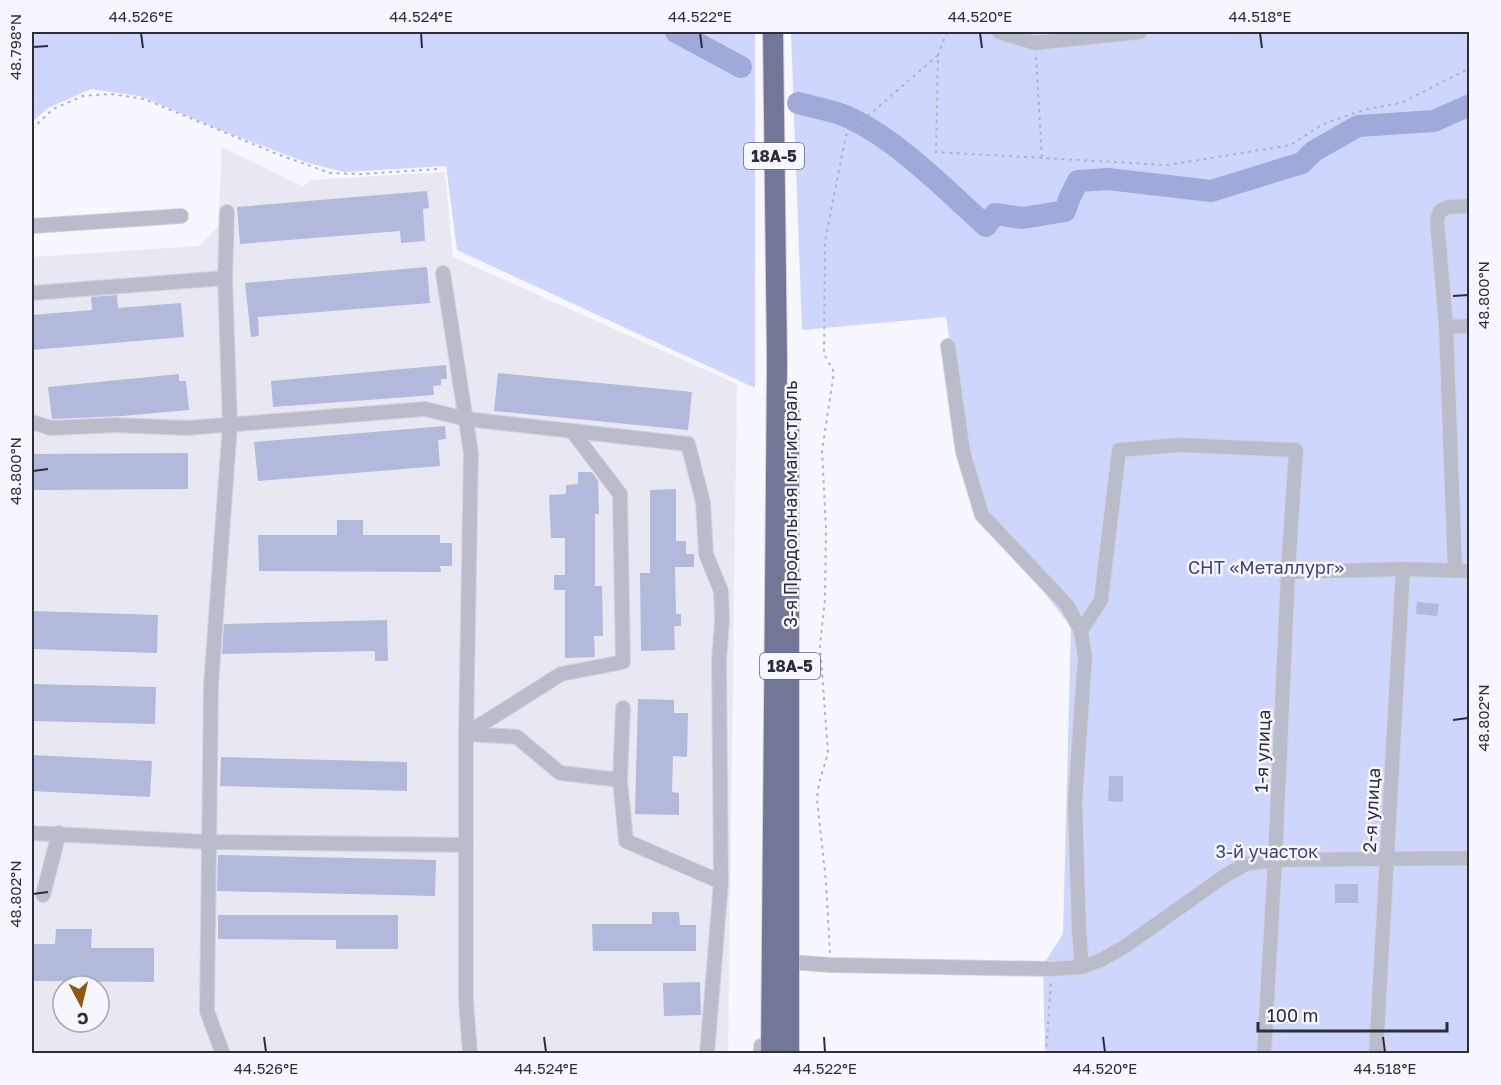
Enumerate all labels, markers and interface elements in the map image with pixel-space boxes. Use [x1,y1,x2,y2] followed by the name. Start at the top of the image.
[109,7,173,25] text: 44.526°E
[389,7,453,25] text: 44.524°E
[668,7,732,25] text: 44.522°E
[948,7,1012,25] text: 44.520°E
[1229,7,1291,25] text: 44.518°E
[6,14,24,80] text: 48.798°N
[744,143,804,169] road number: 18А-5
[1474,261,1492,329] text: 48.800°N
[779,381,801,627] street label: 3-я Продольная магистраль
[6,437,24,505] text: 48.800°N
[1188,556,1344,578] park label: СНТ «Металлург»
[760,653,820,679] road number: 18А-5
[1474,684,1492,752] text: 48.802°N
[1250,709,1274,793] street label: 1-я улица
[1358,767,1384,853] street label: 2-я улица
[1216,840,1318,862] park label: 3-й участок
[6,860,24,928] text: 48.802°N
[51,974,111,1034] north arrow
[1258,995,1447,1033] scale bar
[1267,1004,1318,1026] text: 100 m
[76,1008,90,1030] text: С
[234,1059,298,1077] text: 44.526°E
[514,1059,578,1077] text: 44.524°E
[793,1059,857,1077] text: 44.522°E
[1073,1059,1137,1077] text: 44.520°E
[1354,1059,1416,1077] text: 44.518°E

